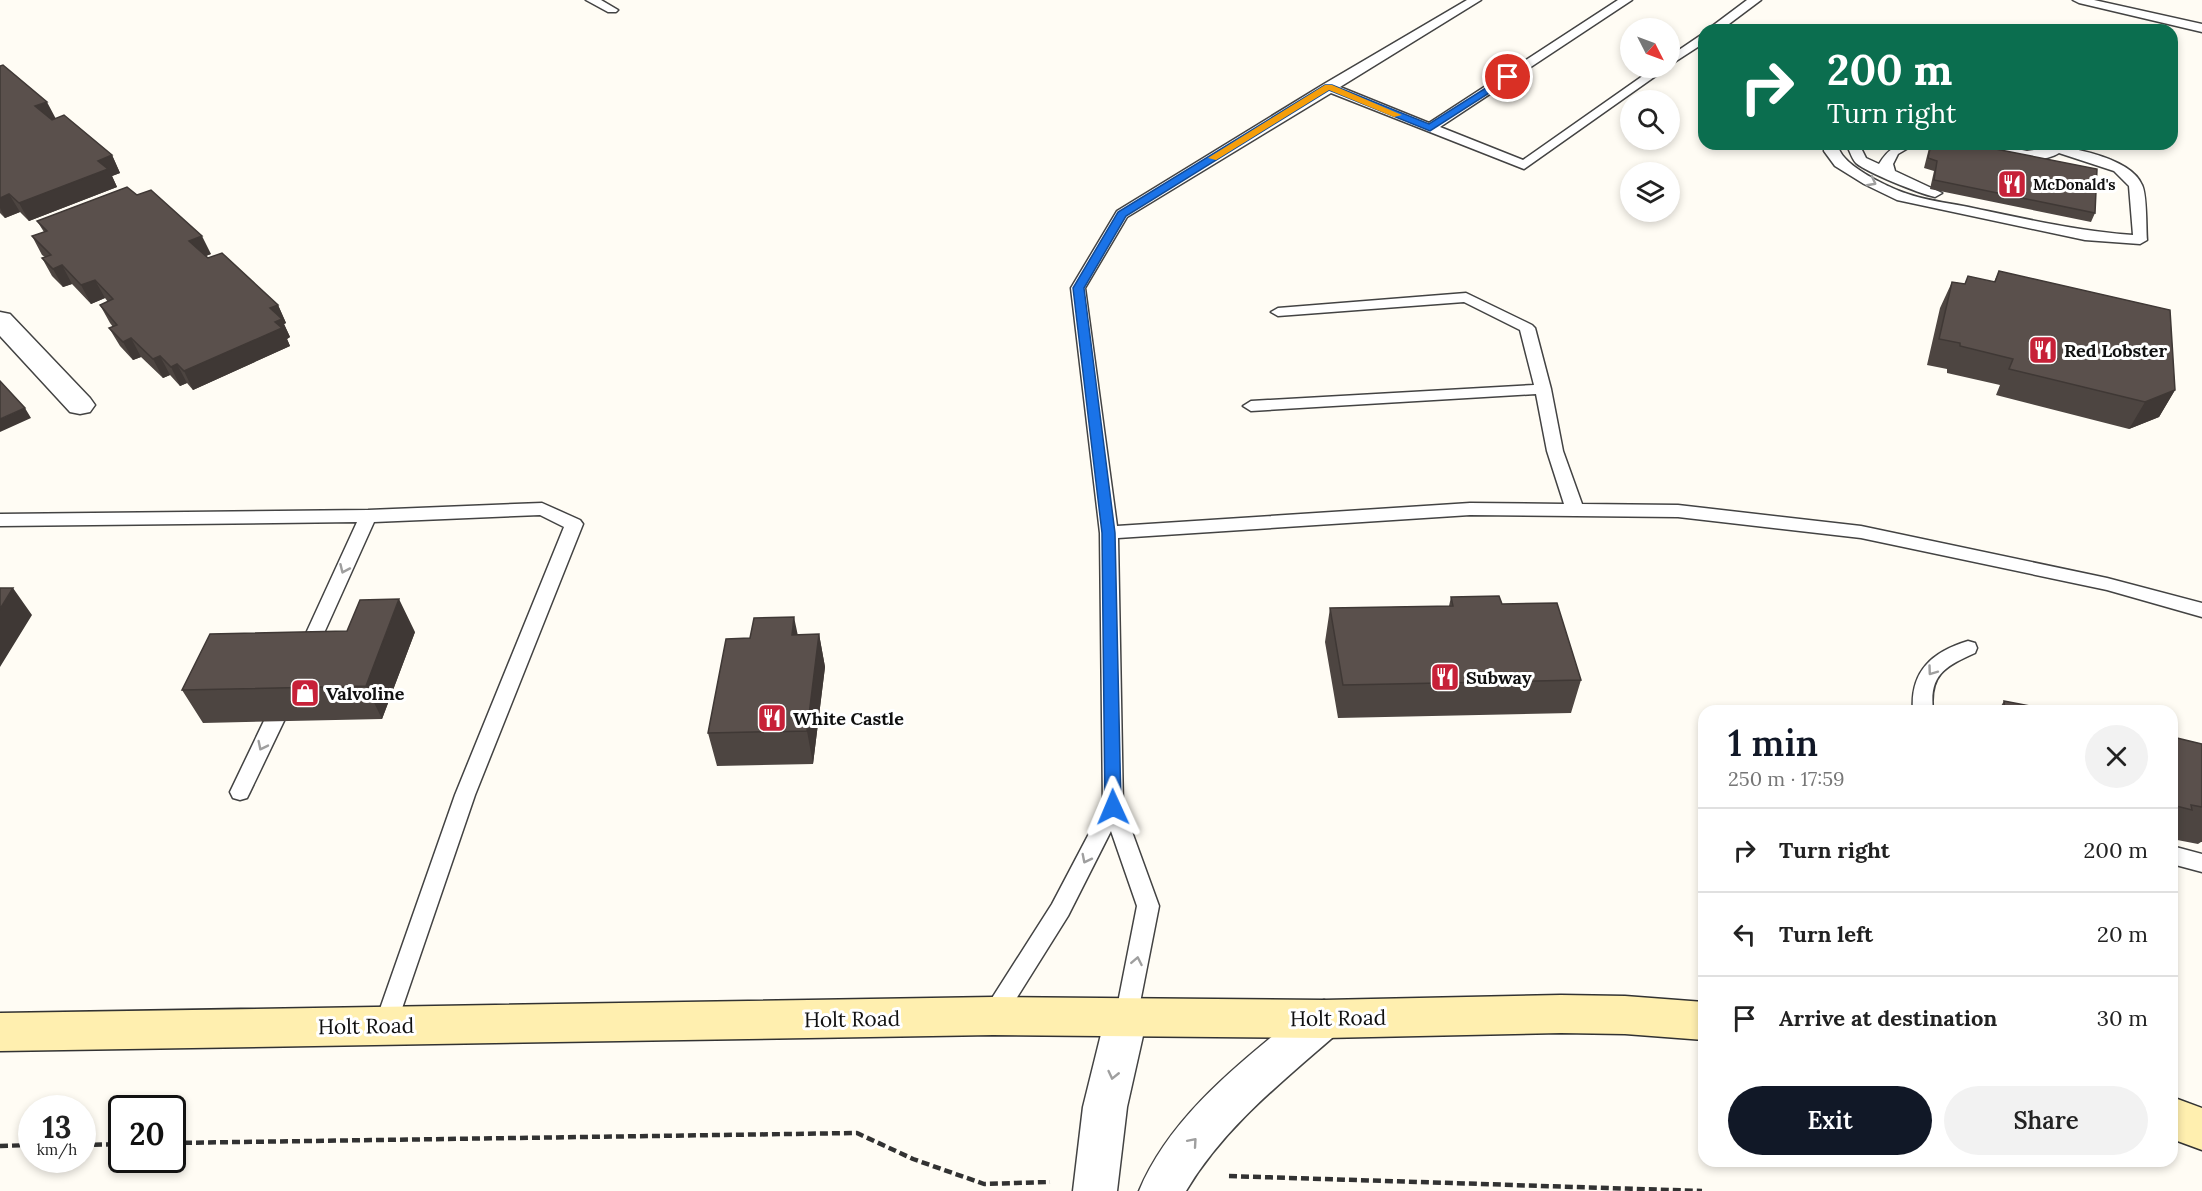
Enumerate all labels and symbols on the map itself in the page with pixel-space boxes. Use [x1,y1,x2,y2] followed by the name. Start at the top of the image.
[1620,18,1680,78] north arrow
[1482,51,1533,102] pin
[1996,168,2028,200] restaurant icon: McDonald's
[1865,175,1876,186] one-way arrow
[2033,175,2116,194] place label: McDonald's
[2027,334,2059,366] restaurant icon: Red Lobster
[2064,339,2167,362] place label: Red Lobster
[339,563,351,574] one-way arrow
[1429,661,1461,693] restaurant icon: Subway
[1928,664,1939,675] one-way arrow
[1466,666,1532,689] place label: Subway
[289,677,321,709] shop icon: Valvoline
[326,682,405,705] place label: Valvoline
[756,702,788,734] restaurant icon: White Castle
[793,707,904,730] place label: White Castle
[257,739,269,750] one-way arrow
[1081,775,1145,839] position arrow
[1082,853,1093,863] one-way arrow
[1130,956,1143,966] one-way arrow
[1290,1004,1386,1032] street label: Holt Road
[804,1005,900,1033] street label: Holt Road
[318,1012,414,1040] street label: Holt Road
[1107,1070,1120,1080] one-way arrow
[108,1095,186,1173] speed limit sign: 20
[1186,1138,1197,1149] one-way arrow

